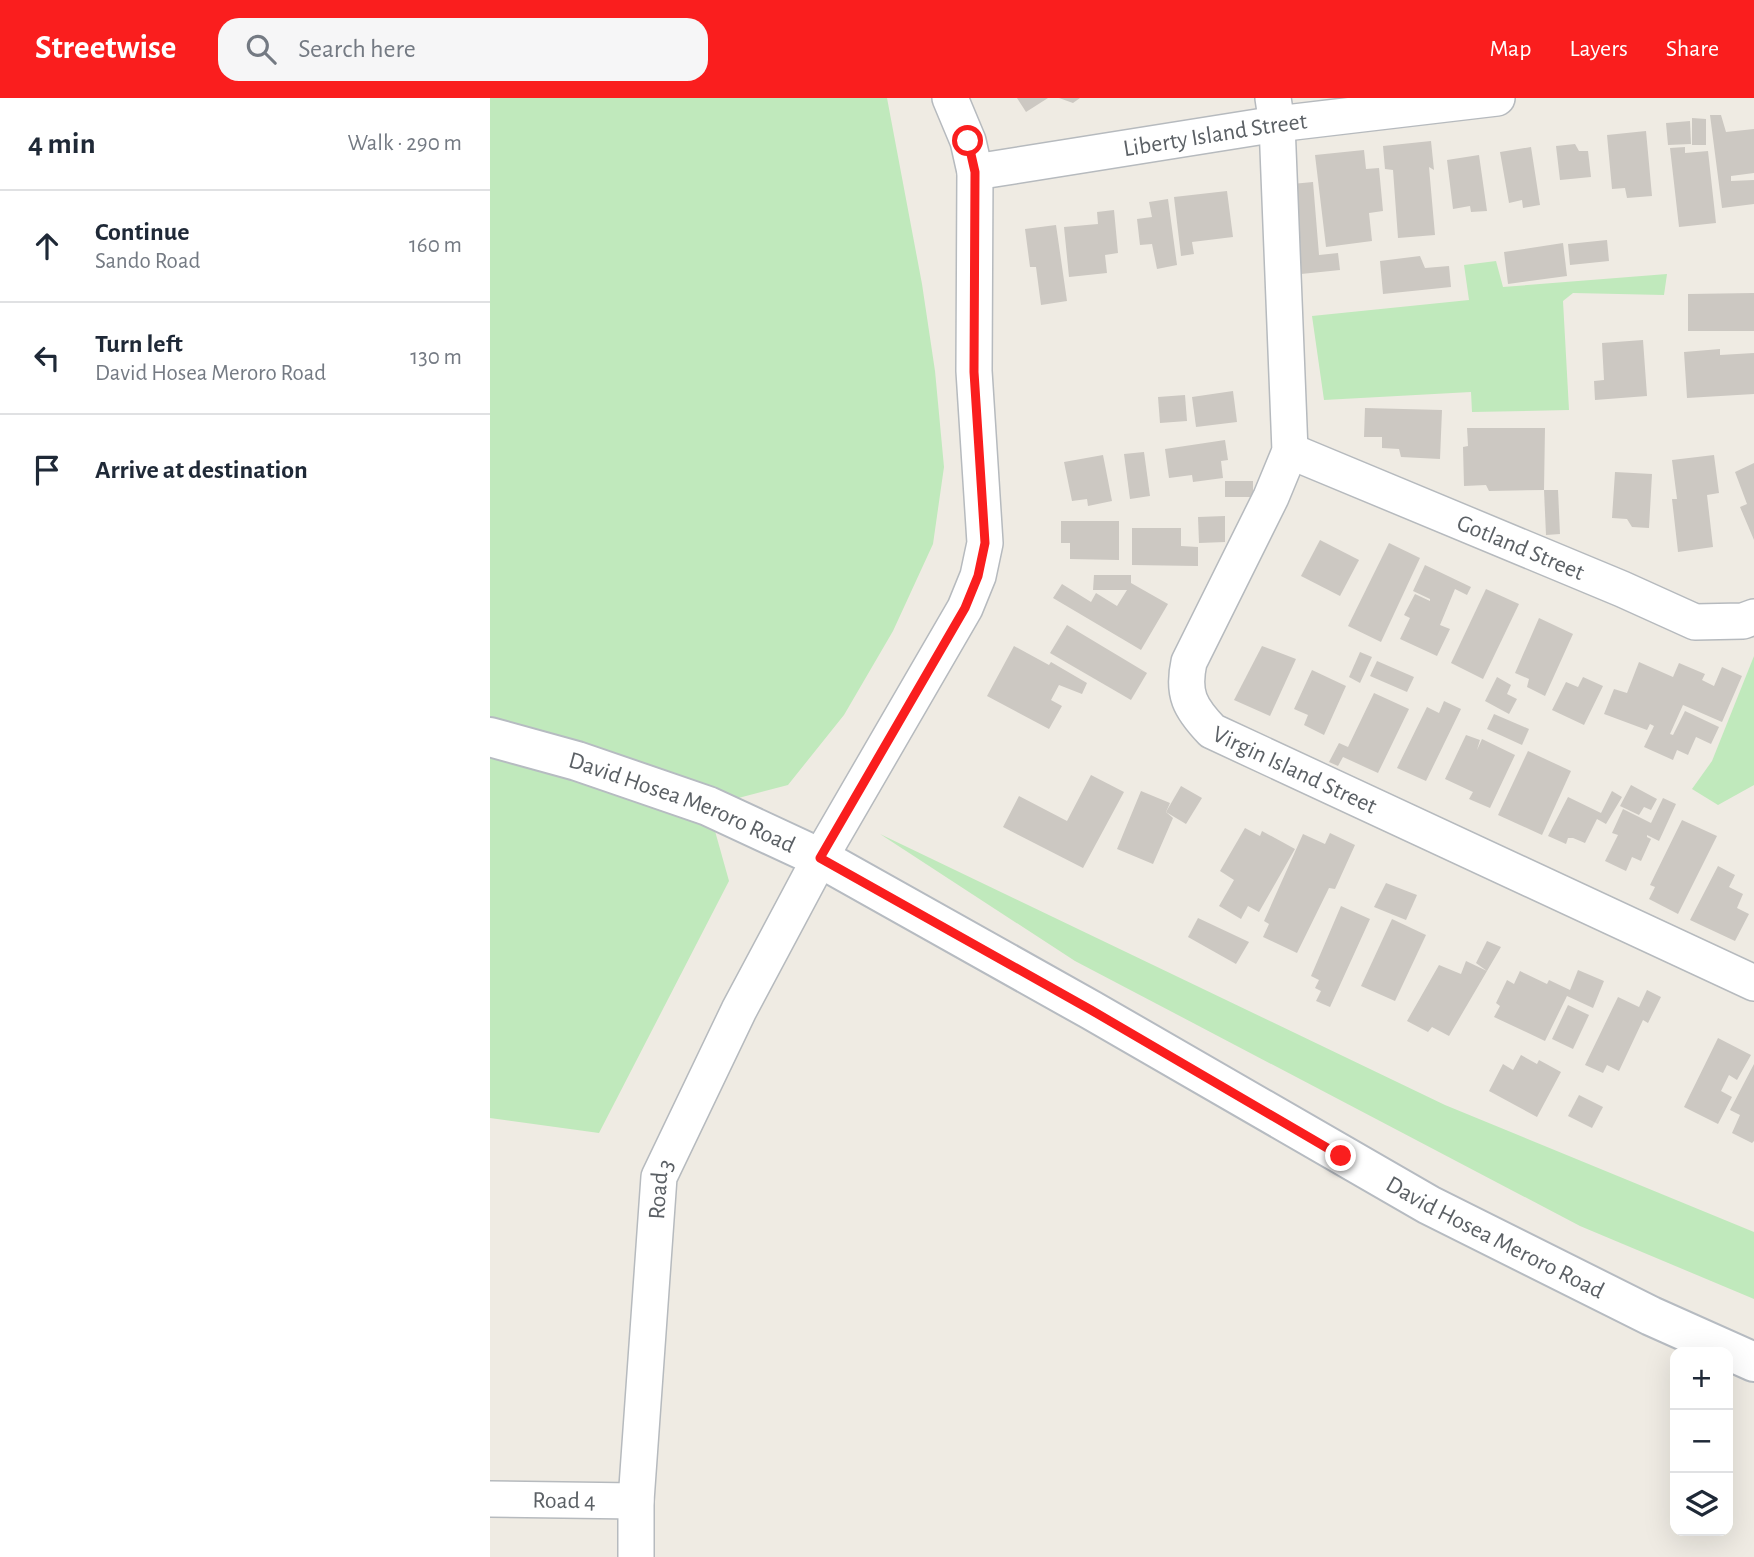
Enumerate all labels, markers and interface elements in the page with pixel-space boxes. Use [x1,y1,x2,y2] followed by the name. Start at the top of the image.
[218,18,708,81] search box
[242,30,280,68] icon: search
[35,32,176,65] text: Streetwise
[298,36,416,62] text: Search here
[1489,37,1531,61] text: Map
[1569,37,1628,61] text: Layers
[1666,37,1719,61] text: Share
[1121,110,1309,161] street label: Liberty Island Street
[952,125,983,156] route start
[28,129,96,159] text: 4 min
[347,132,462,155] text: Walk · 290 m
[95,219,190,245] text: Continue
[28,227,66,265] icon: ahead
[409,234,462,257] text: 160 m
[95,250,200,273] text: Sando Road
[95,331,183,357] text: Turn left
[28,339,66,377] icon: left
[410,346,462,369] text: 130 m
[95,362,326,385] text: David Hosea Meroro Road
[28,451,66,489] icon: arrive
[95,457,308,483] text: Arrive at destination
[1453,511,1588,585] street label: Gotland Street
[1209,722,1381,819] street label: Virgin Island Street
[566,748,799,858] street label: David Hosea Meroro Road
[1325,1140,1356,1171] route end
[645,1155,679,1220] street label: Road 3
[1382,1172,1608,1304] street label: David Hosea Meroro Road
[1670,1347,1733,1536] map controls
[1670,1347,1733,1410] button: +
[1670,1410,1733,1473] button: −
[1670,1473,1733,1536] button: layers
[532,1489,596,1513] street label: Road 4

